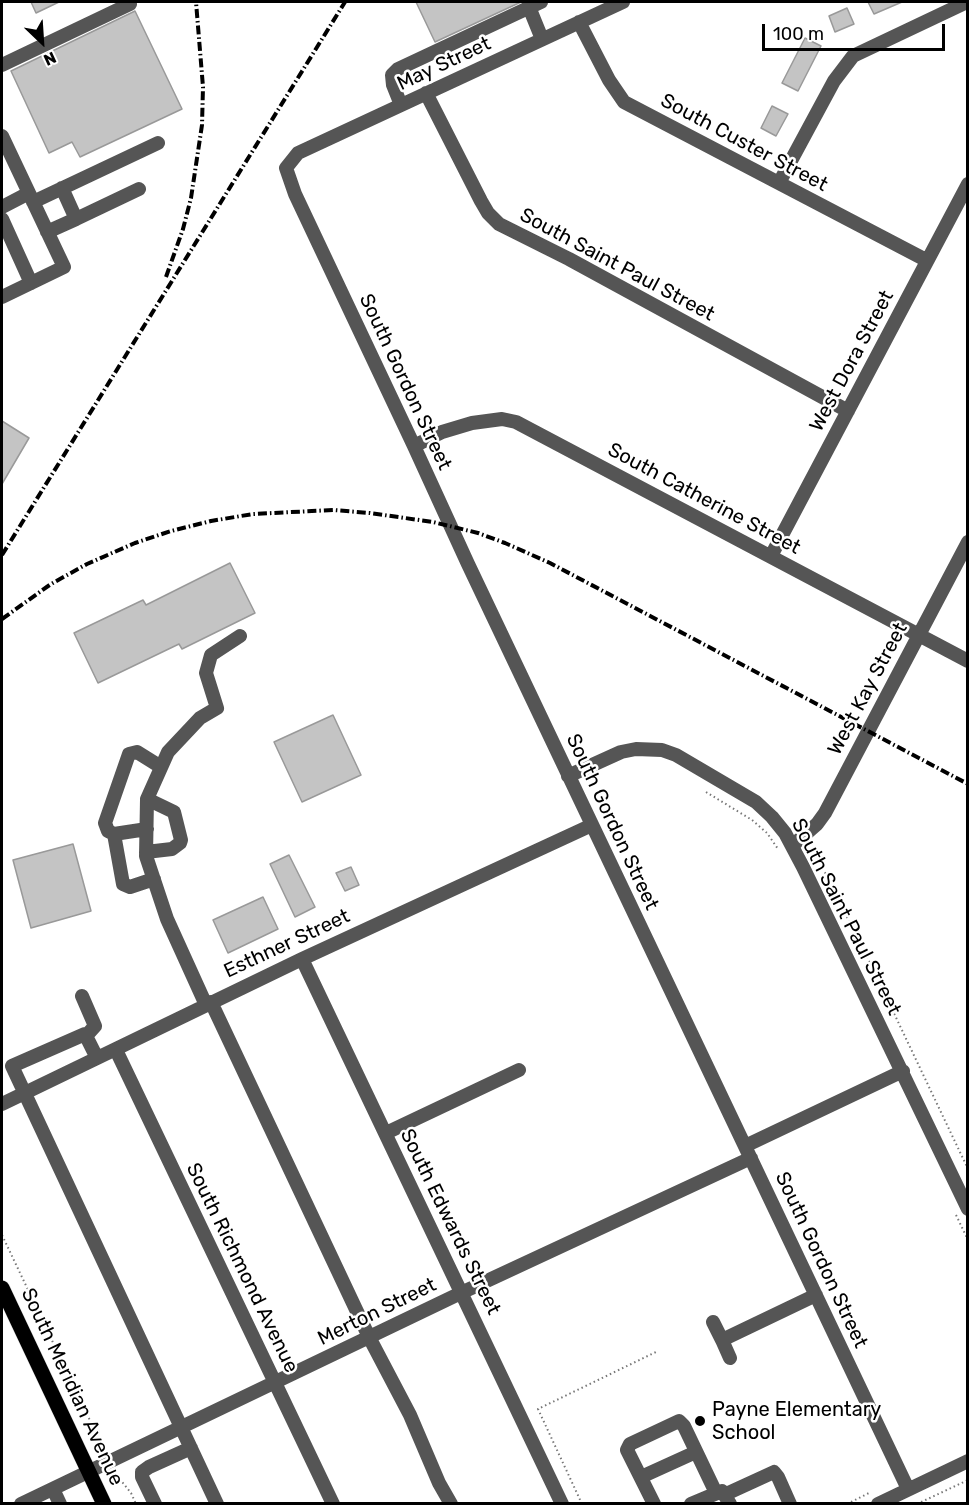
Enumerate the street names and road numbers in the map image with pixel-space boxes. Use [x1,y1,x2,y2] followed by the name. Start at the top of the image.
[393,32,495,96] street label: May Street
[656,89,832,197] street label: South Custer Street
[515,203,719,327] street label: South Saint Paul Street
[805,286,899,436] street label: West Dora Street
[354,290,456,474] street label: South Gordon Street
[604,438,804,560] street label: South Catherine Street
[823,619,913,759] street label: West Kay Street
[561,730,663,914] street label: South Gordon Street
[786,815,906,1019] street label: South Saint Paul Street
[220,904,354,984] street label: Esthner Street
[395,1125,505,1319] street label: South Edwards Street
[181,1159,303,1377] street label: South Richmond Avenue
[770,1168,872,1352] street label: South Gordon Street
[314,1273,440,1351] street label: Merton Street
[16,1284,128,1490] street label: South Meridian Avenue

